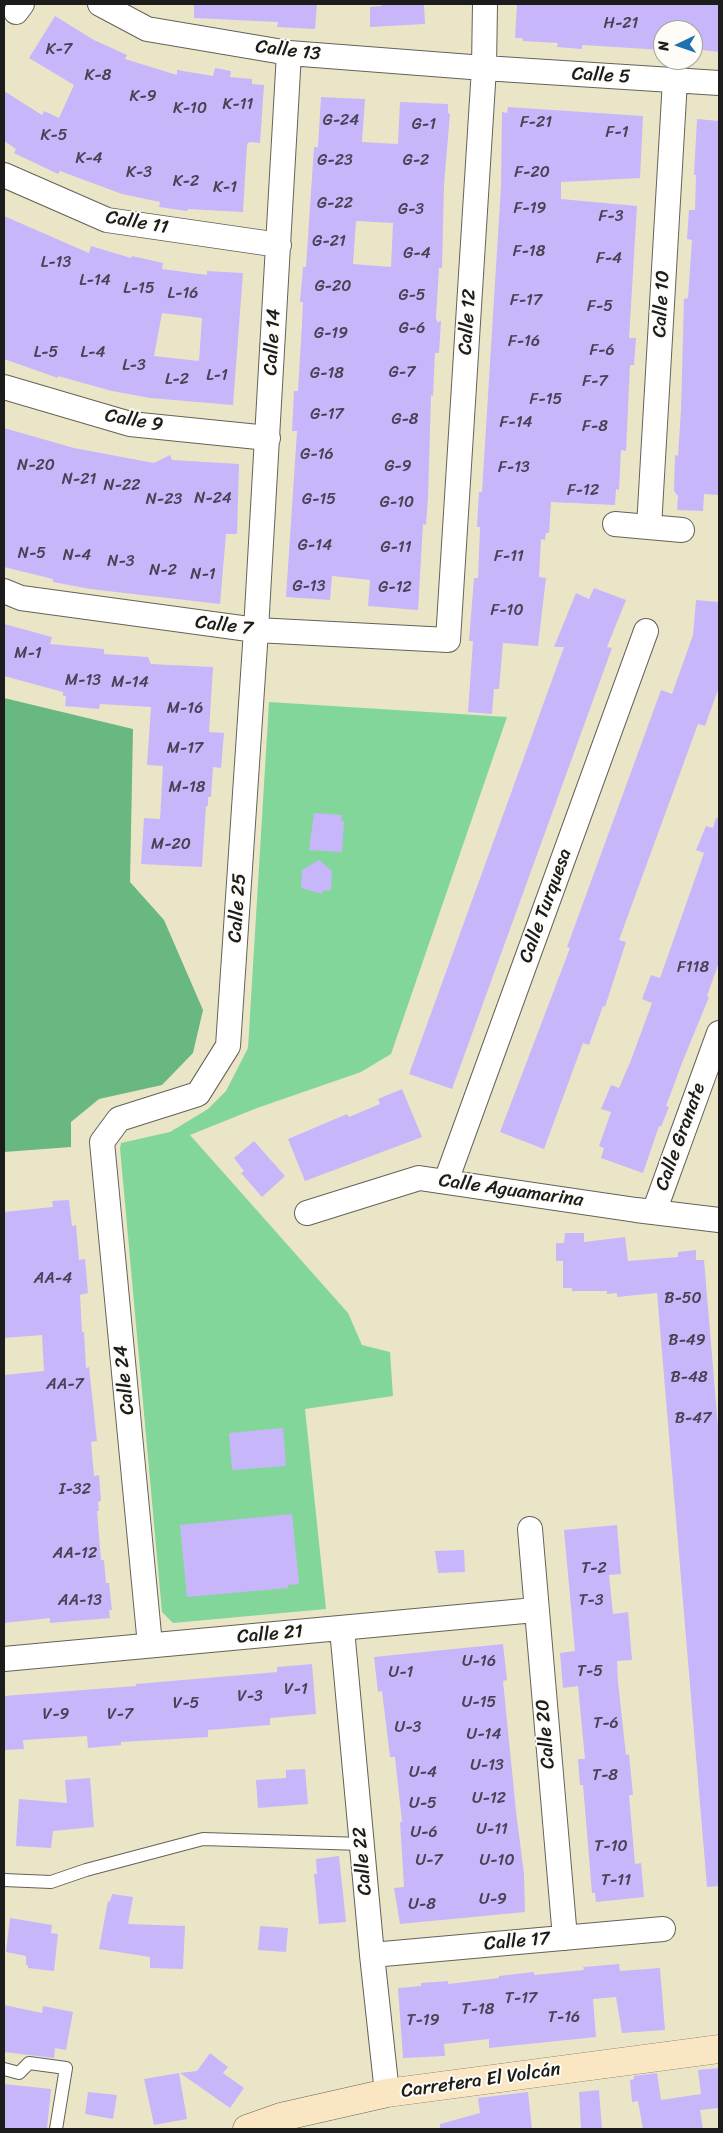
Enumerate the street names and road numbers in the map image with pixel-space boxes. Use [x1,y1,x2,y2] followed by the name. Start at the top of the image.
[254,36,322,66] street label: Calle 13
[571,63,631,89] street label: Calle 5
[104,206,170,240] street label: Calle 11
[649,270,675,338] street label: Calle 10
[454,288,482,356] street label: Calle 12
[260,308,286,376] street label: Calle 14
[103,405,165,437] street label: Calle 9
[194,611,254,641] street label: Calle 7
[515,846,577,966] street label: Calle Turquesa
[224,873,252,943] street label: Calle 25
[651,1080,711,1194] street label: Calle Granate
[437,1170,585,1212] street label: Calle Aguamarina
[110,1344,140,1416] street label: Calle 24
[236,1621,304,1649] street label: Calle 21
[532,1698,560,1770] street label: Calle 20
[349,1826,377,1896] street label: Calle 22
[483,1928,551,1956] street label: Calle 17
[400,2059,562,2103] street label: Carretera El Volcán

